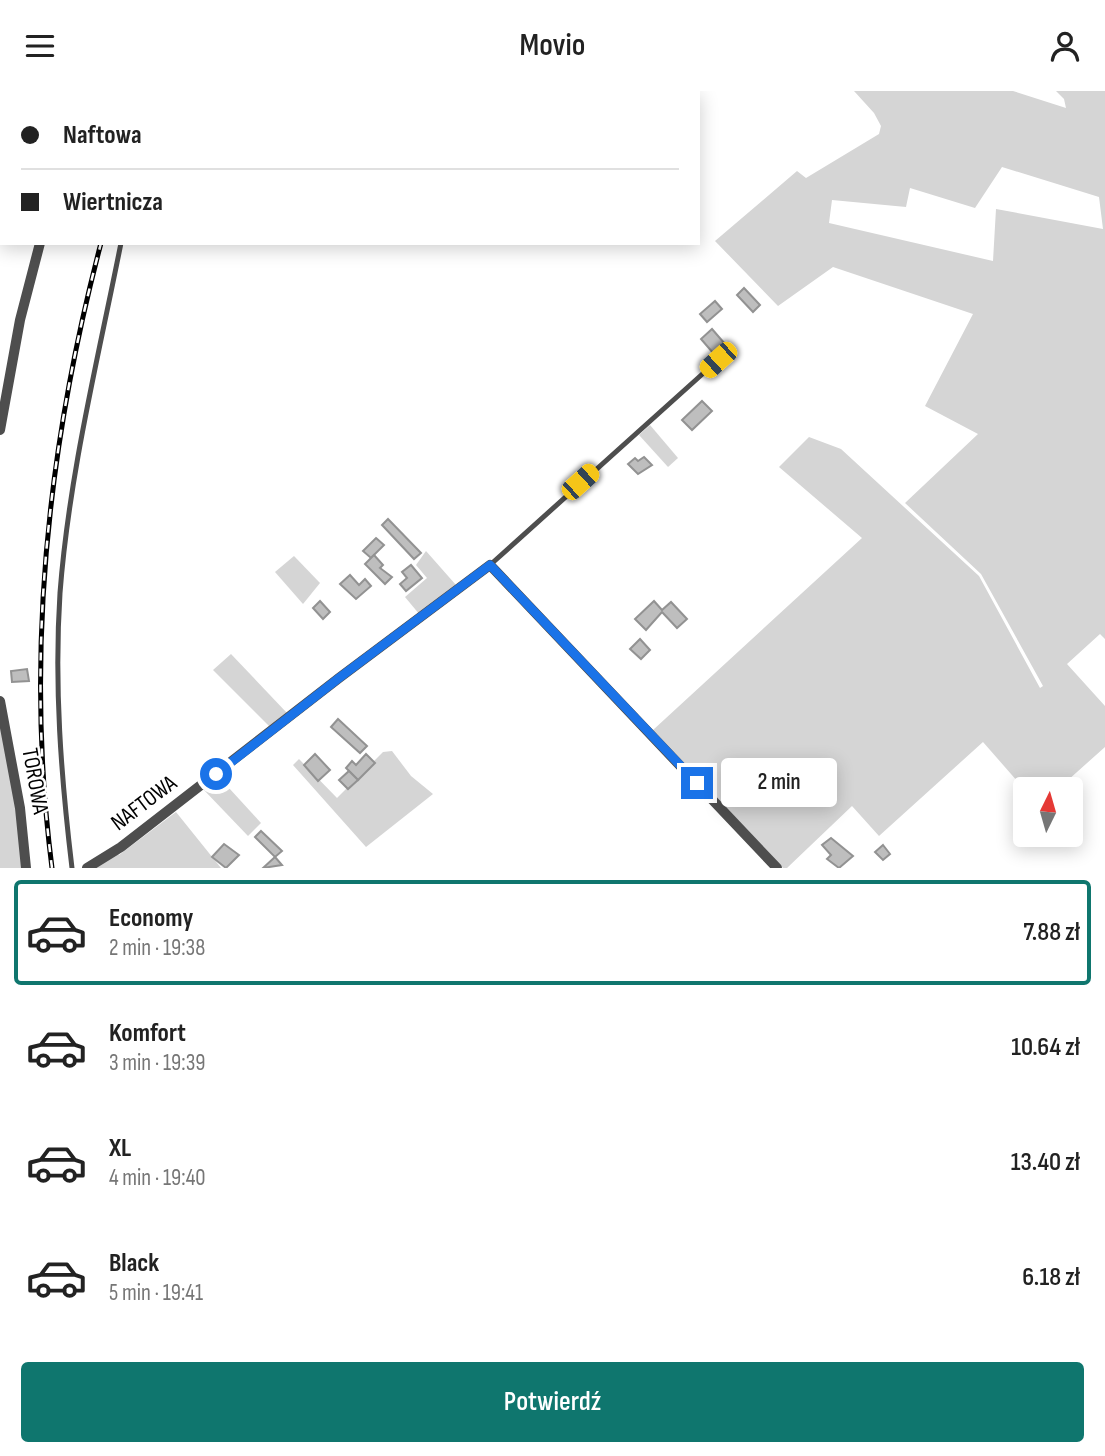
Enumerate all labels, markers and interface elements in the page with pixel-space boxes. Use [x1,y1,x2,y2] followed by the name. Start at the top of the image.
[519,26,586,65] text: Movio
[21,27,59,65] icon: menu
[1046,27,1084,65] icon: person
[63,120,142,151] text: Naftowa
[63,187,163,218] text: Wiertnicza
[696,338,741,382] car
[558,460,603,504] car
[15,746,55,816] street label: TOROWA
[200,758,232,790] route start
[722,759,837,807] callout: 2 min
[681,767,713,799] route end
[757,768,801,796] text: 2 min
[106,769,183,837] street label: NAFTOWA
[1013,777,1083,847] north arrow
[1013,777,1083,847] map controls
[25,901,88,964] icon: car
[109,903,193,934] text: Economy
[1023,917,1080,948] text: 7.88 zł
[109,934,205,962] text: 2 min · 19:38
[25,1016,88,1079] icon: car
[109,1018,186,1049] text: Komfort
[1011,1032,1080,1063] text: 10.64 zł
[109,1049,206,1077] text: 3 min · 19:39
[25,1131,88,1194] icon: car
[109,1133,131,1164] text: XL
[1011,1147,1080,1178] text: 13.40 zł
[109,1164,206,1192] text: 4 min · 19:40
[25,1246,88,1309] icon: car
[109,1248,159,1279] text: Black
[1022,1262,1080,1293] text: 6.18 zł
[109,1279,203,1307] text: 5 min · 19:41
[21,1362,1084,1442] button: Potwierdź

